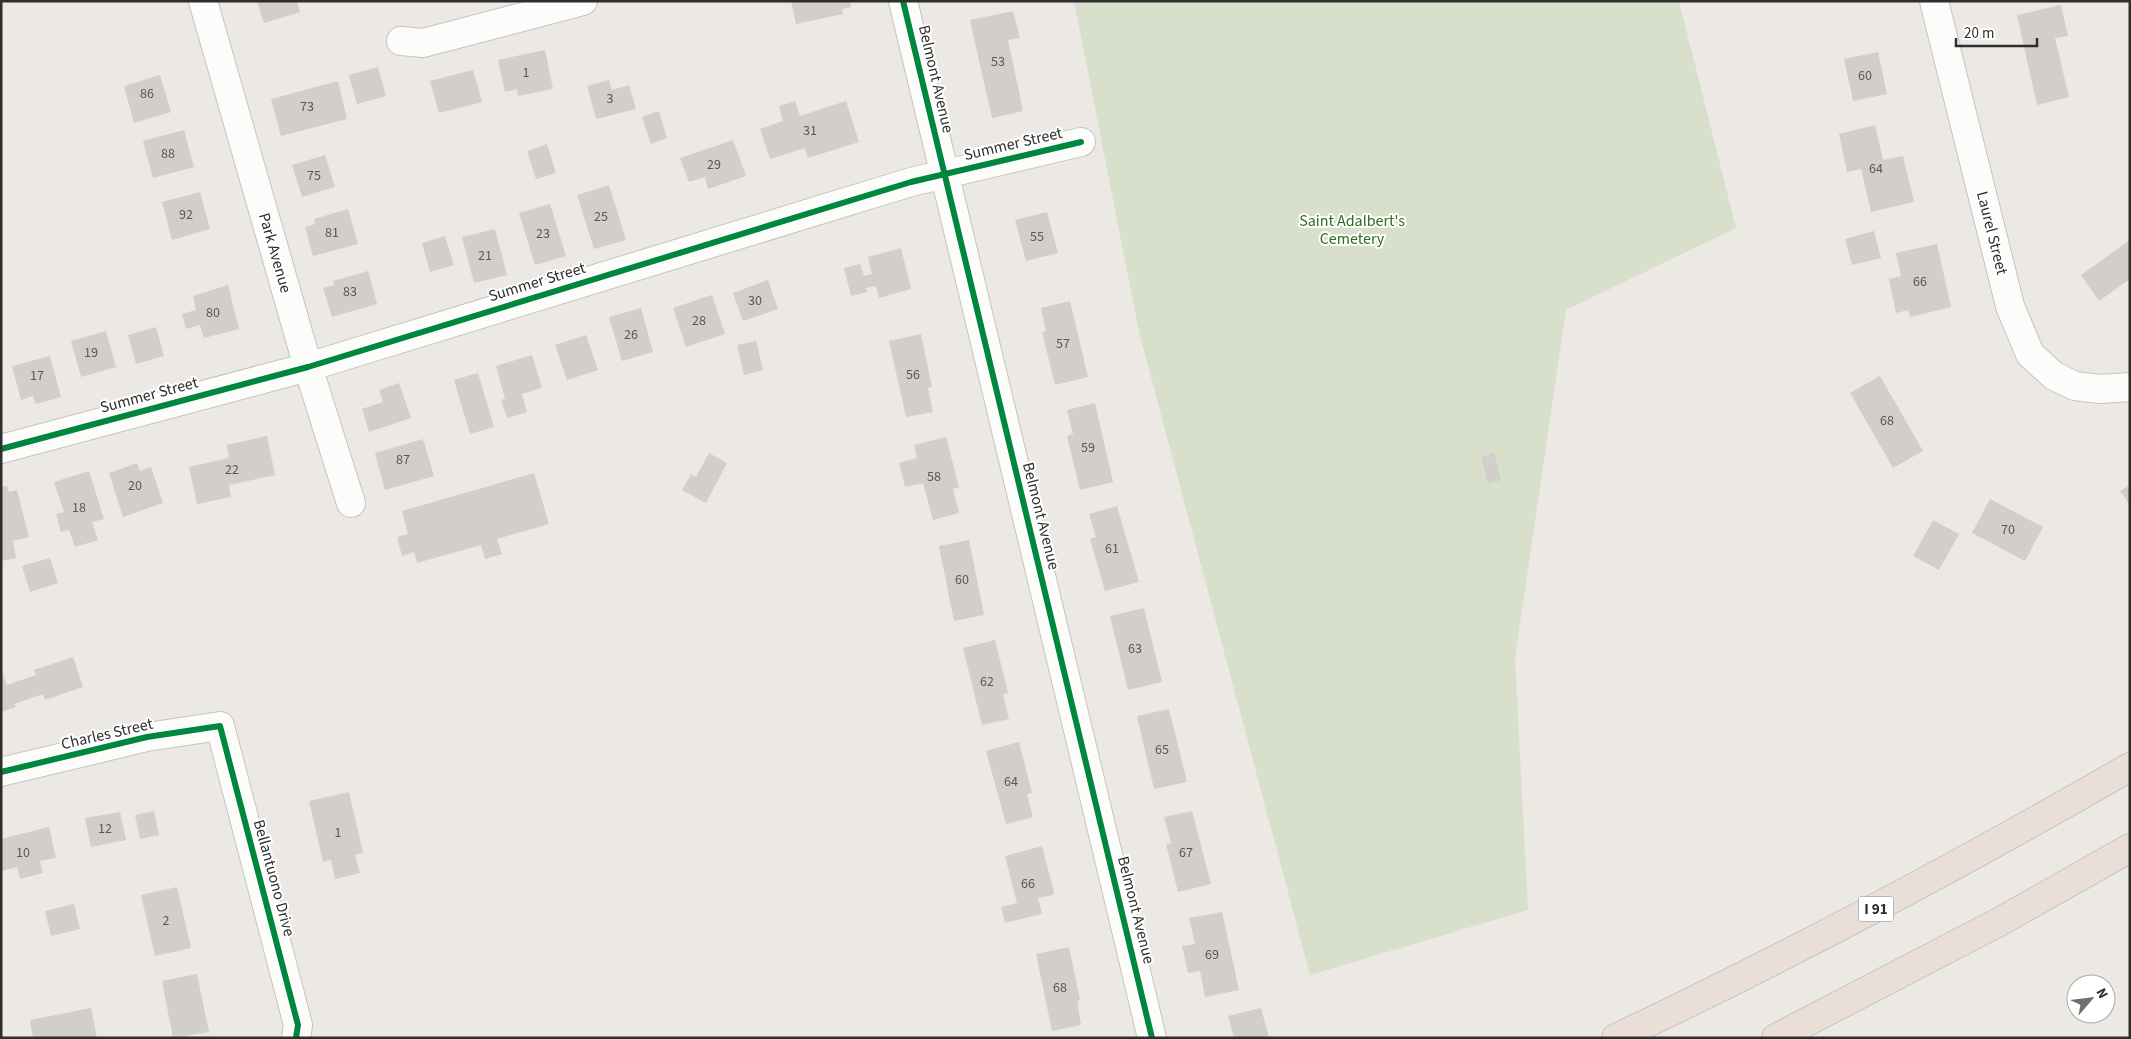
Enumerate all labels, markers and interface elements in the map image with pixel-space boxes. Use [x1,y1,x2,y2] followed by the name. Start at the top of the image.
[1956,15,2037,47] scale bar
[913,23,959,135] street label: Belmont Avenue
[1964,23,1994,44] text: 20 m
[991,52,1005,72] house number: 53
[523,63,530,83] house number: 1
[1858,66,1872,86] house number: 60
[140,84,154,104] house number: 86
[607,89,614,109] house number: 3
[300,97,314,117] house number: 73
[803,121,817,141] house number: 31
[962,122,1065,166] street label: Summer Street
[161,144,175,164] house number: 88
[707,155,721,175] house number: 29
[1869,159,1883,179] house number: 64
[307,166,321,186] house number: 75
[1971,189,2013,278] street label: Laurel Street
[179,205,193,225] house number: 92
[594,207,608,227] house number: 25
[253,210,297,296] street label: Park Avenue
[1299,210,1405,250] park label: Saint Adalbert's Cemetery
[325,223,339,243] house number: 81
[536,224,550,244] house number: 23
[1030,227,1044,247] house number: 55
[478,246,492,266] house number: 21
[486,257,589,307] street label: Summer Street
[1913,272,1927,292] house number: 66
[343,282,357,302] house number: 83
[748,291,762,311] house number: 30
[206,303,220,323] house number: 80
[692,311,706,331] house number: 28
[624,325,638,345] house number: 26
[1056,334,1070,354] house number: 57
[84,343,98,363] house number: 19
[906,365,920,385] house number: 56
[30,366,44,386] house number: 17
[98,371,201,419] street label: Summer Street
[1880,411,1894,431] house number: 68
[1081,438,1095,458] house number: 59
[396,450,410,470] house number: 87
[225,460,239,480] house number: 22
[1017,460,1065,572] street label: Belmont Avenue
[927,467,941,487] house number: 58
[128,476,142,496] house number: 20
[72,498,86,518] house number: 18
[2001,520,2015,540] house number: 70
[1105,539,1119,559] house number: 61
[955,570,969,590] house number: 60
[1128,639,1142,659] house number: 63
[980,672,994,692] house number: 62
[59,713,156,755] street label: Charles Street
[1155,740,1169,760] house number: 65
[1004,772,1018,792] house number: 64
[248,817,300,939] street label: Bellantuono Drive
[98,819,112,839] house number: 12
[335,823,342,843] house number: 1
[16,843,30,863] house number: 10
[1179,843,1193,863] house number: 67
[1112,854,1160,966] street label: Belmont Avenue
[1021,874,1035,894] house number: 66
[1858,896,1894,922] road number: I 91
[163,911,170,931] house number: 2
[1205,945,1219,965] house number: 69
[2066,974,2116,1024] north arrow
[1053,978,1067,998] house number: 68
[2091,985,2113,1002] text: N

